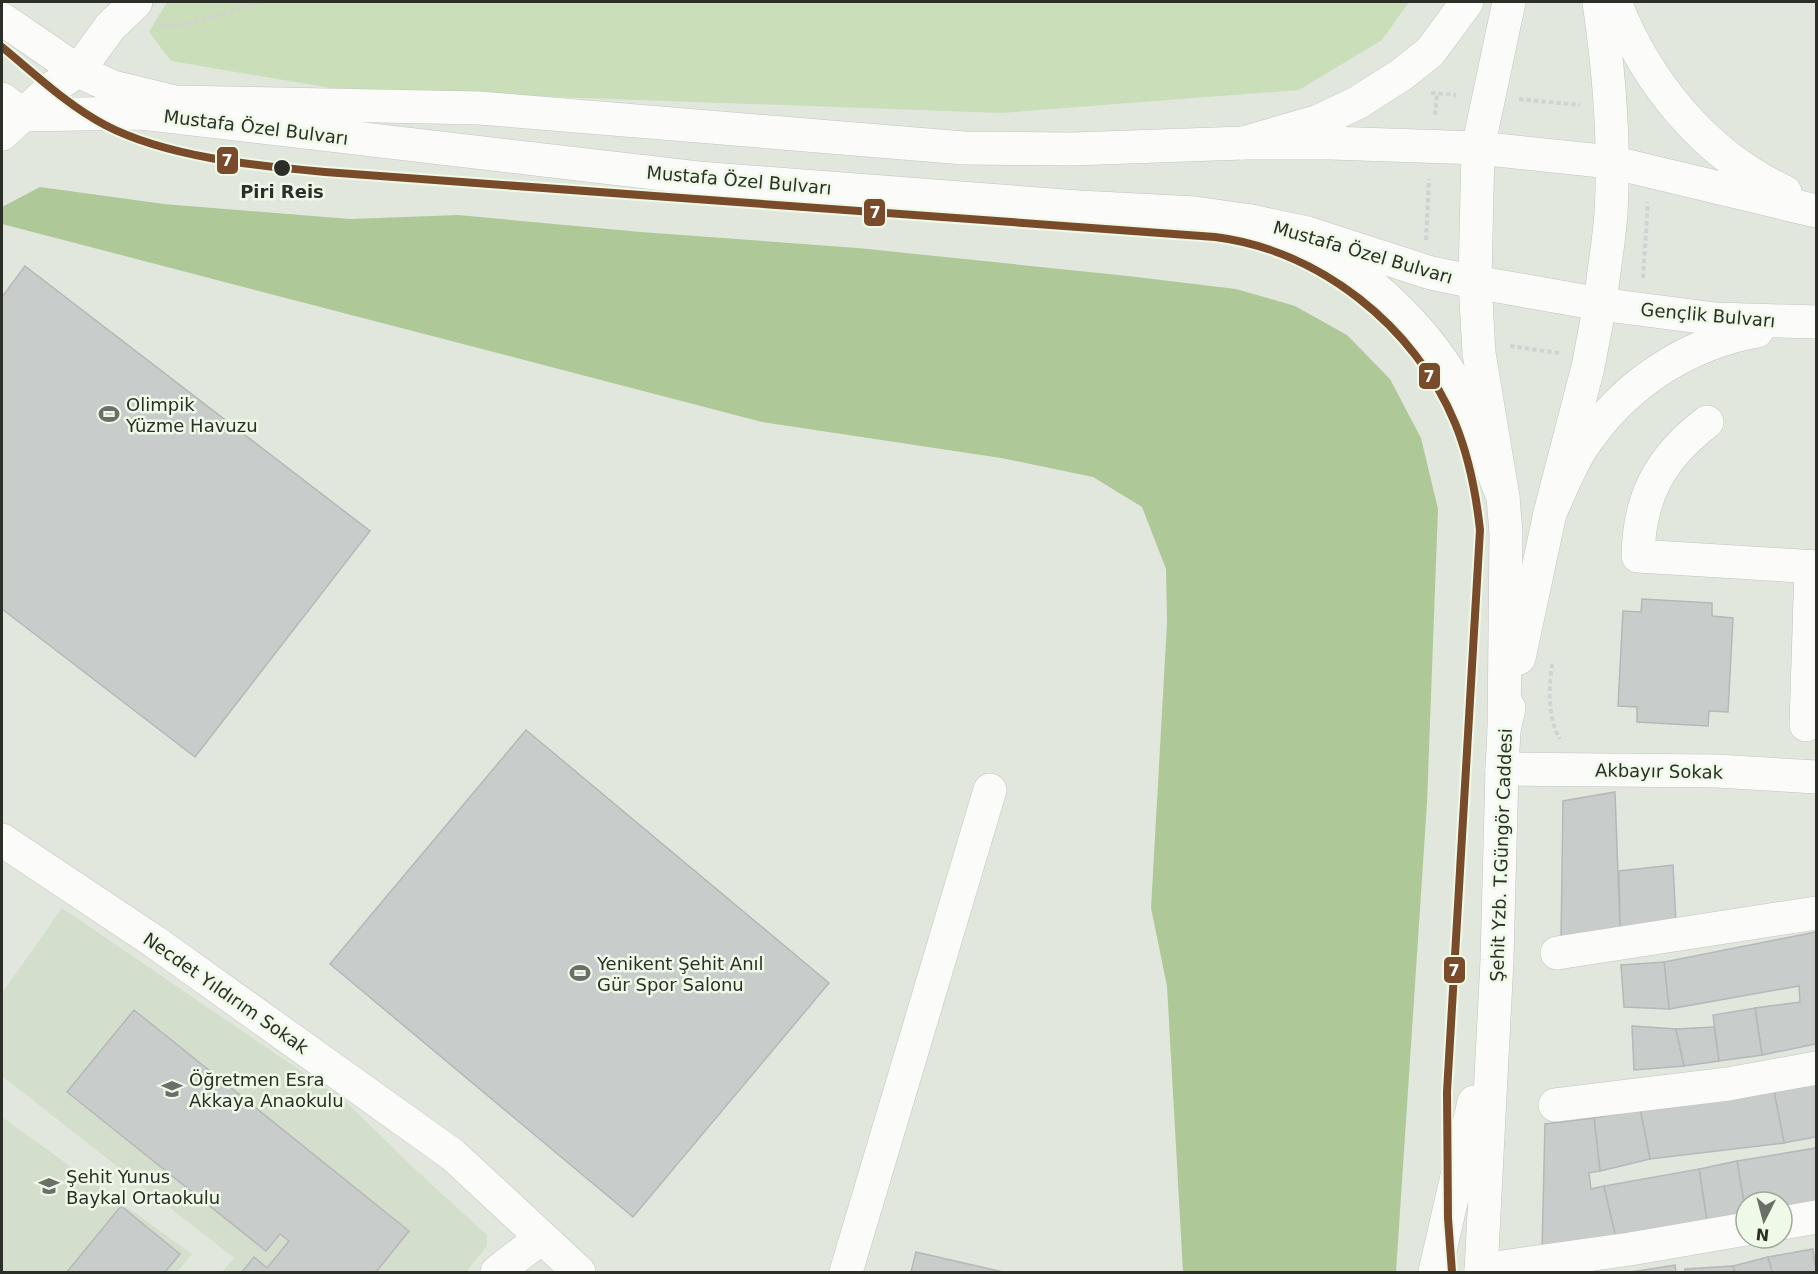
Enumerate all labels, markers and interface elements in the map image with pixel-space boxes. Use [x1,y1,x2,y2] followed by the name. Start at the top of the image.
[163,105,349,149] street label: Mustafa Özel Bulvarı
[216,146,239,175] line badge: 7
[221,151,233,170] text: 7
[272,158,292,178] marker: Piri Reis
[646,161,832,199] street label: Mustafa Özel Bulvarı
[240,181,324,202] place label: Piri Reis
[863,198,886,227] line badge: 7
[869,203,881,222] text: 7
[1271,216,1455,288] street label: Mustafa Özel Bulvarı
[1640,299,1776,331] street label: Gençlik Bulvarı
[1418,362,1441,390] line badge: 7
[1423,367,1435,386] text: 7
[125,394,258,436] place label: Olimpik Yüzme Havuzu
[97,402,121,426] sports icon: Olimpik Yüzme Havuzu
[1486,728,1516,982] street label: Şehit Yzb. T.Güngör Caddesi
[1595,759,1724,783] street label: Akbayır Sokak
[139,928,313,1058] street label: Necdet Yıldırım Sokak
[596,953,764,995] place label: Yenikent Şehit Anıl Gür Spor Salonu
[1443,956,1466,984] line badge: 7
[568,961,592,985] sports icon: Yenikent Şehit Anıl Gür Spor Salonu
[1448,961,1460,980] text: 7
[189,1069,344,1111] place label: Öğretmen Esra Akkaya Anaokulu
[160,1077,184,1101] school or university icon: Öğretmen Esra Akkaya Anaokulu
[66,1166,220,1208] place label: Şehit Yunus Baykal Ortaokulu
[37,1174,61,1198] school or university icon: Şehit Yunus Baykal Ortaokulu
[1734,1190,1794,1250] north arrow
[1755,1224,1770,1245] text: N

